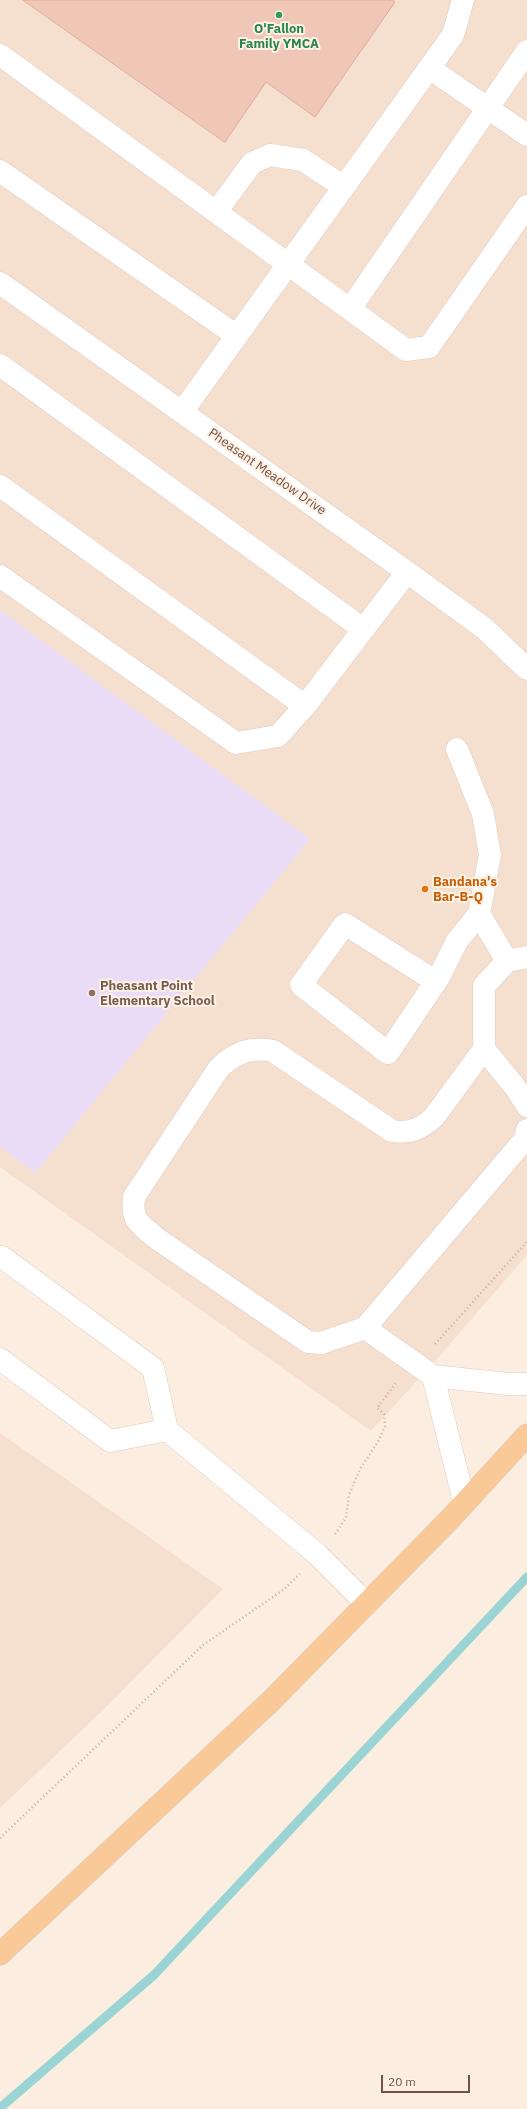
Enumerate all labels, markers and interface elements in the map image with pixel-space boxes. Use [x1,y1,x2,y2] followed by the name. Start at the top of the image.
[274,10,284,20] marker: O'Fallon Family YMCA
[239,21,319,52] place label: O'Fallon Family YMCA
[205,425,329,519] street label: Pheasant Meadow Drive
[433,874,497,905] place label: Bandana's Bar-B-Q
[420,884,430,894] marker: Bandana's Bar-B-Q
[100,978,215,1009] place label: Pheasant Point Elementary School
[87,988,97,998] marker: Pheasant Point Elementary School
[383,2067,472,2093] scale bar
[388,2074,416,2089] text: 20 m

